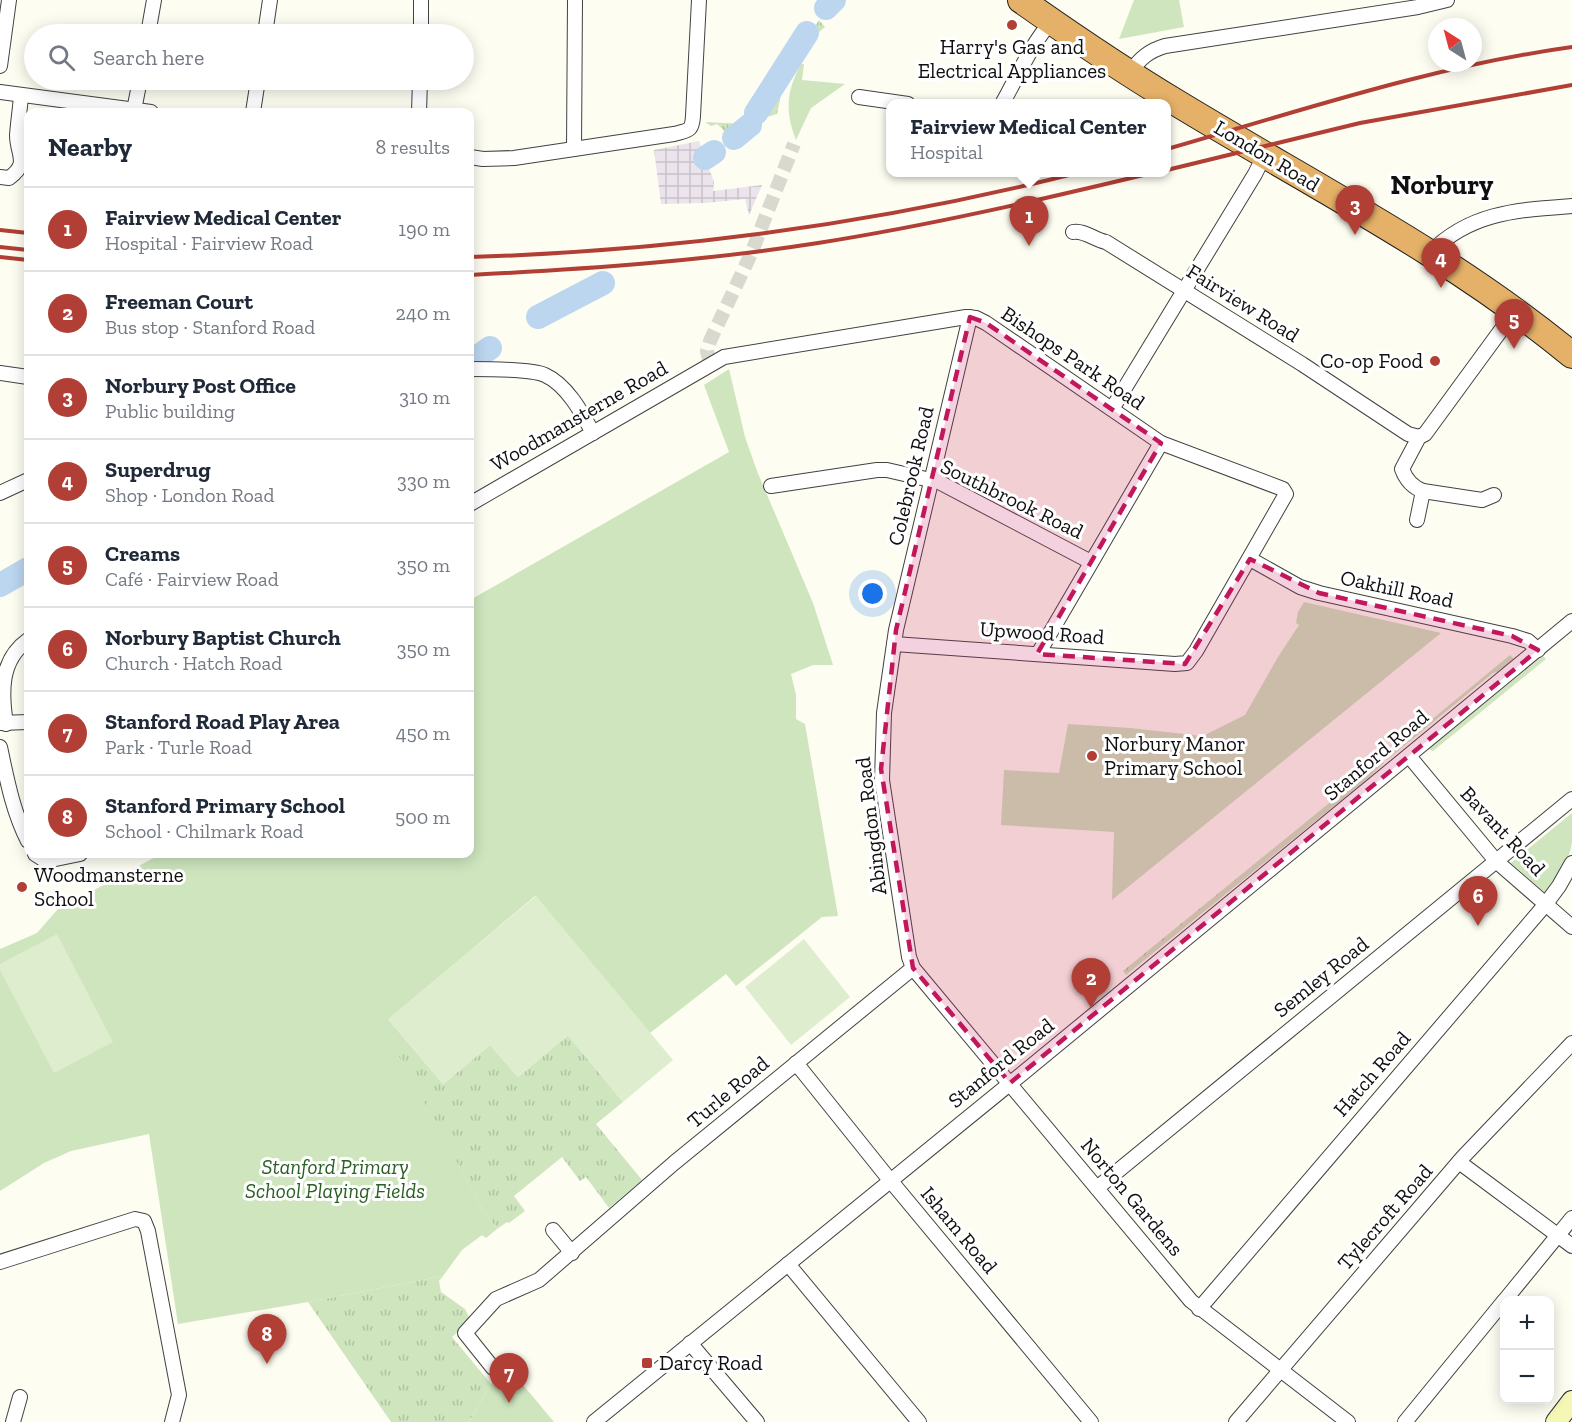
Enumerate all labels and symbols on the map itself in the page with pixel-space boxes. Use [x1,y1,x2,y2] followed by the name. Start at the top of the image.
[1005,18,1019,32] marker: Harry's Gas and Electrical Appliances
[1428,18,1482,72] north arrow
[918,34,1106,83] place label: Harry's Gas and Electrical Appliances
[1210,114,1325,197] street label: London Road
[1391,169,1494,201] district label: Norbury
[1336,186,1374,235] pin: 3
[1010,196,1048,246] pin: 1
[1422,238,1460,288] pin: 4
[1182,258,1305,347] street label: Fairview Road
[997,300,1150,415] street label: Bishops Park Road
[1494,300,1534,349] pin: 5
[1320,348,1423,373] place label: Co-op Food
[1428,354,1442,368] marker: Co-op Food
[486,355,672,476] street label: Woodmansterne Road
[882,403,939,548] street label: Colebrook Road
[937,453,1088,544] street label: Southbrook Road
[1338,564,1456,613] street label: Oakhill Road
[858,579,887,608] your location
[979,616,1106,649] street label: Upwood Road
[1318,703,1433,806] street label: Stanford Road
[1104,731,1246,780] place label: Norbury Manor Primary School
[1085,749,1099,763] marker: Norbury Manor Primary School
[850,755,891,896] street label: Abingdon Road
[1456,781,1551,881] street label: Bavant Road
[34,862,184,911] place label: Woodmansterne School
[1458,876,1498,926] pin: 6
[15,880,29,894] marker: Woodmansterne School
[1268,931,1373,1022] street label: Semley Road
[1072,958,1110,1008] pin: 2
[943,1012,1059,1113] street label: Stanford Road
[1328,1026,1416,1121] street label: Hatch Road
[682,1050,774,1133] street label: Turle Road
[1076,1133,1189,1261] street label: Norton Gardens
[245,1154,425,1203] park label: Stanford Primary School Playing Fields
[1332,1158,1438,1275] street label: Tylecroft Road
[916,1181,1003,1279] street label: Isham Road
[248,1314,286,1364] pin: 8
[659,1350,763,1375] place label: Darcy Road
[490,1354,528,1403] pin: 7
[640,1356,654,1370] marker: Darcy Road

